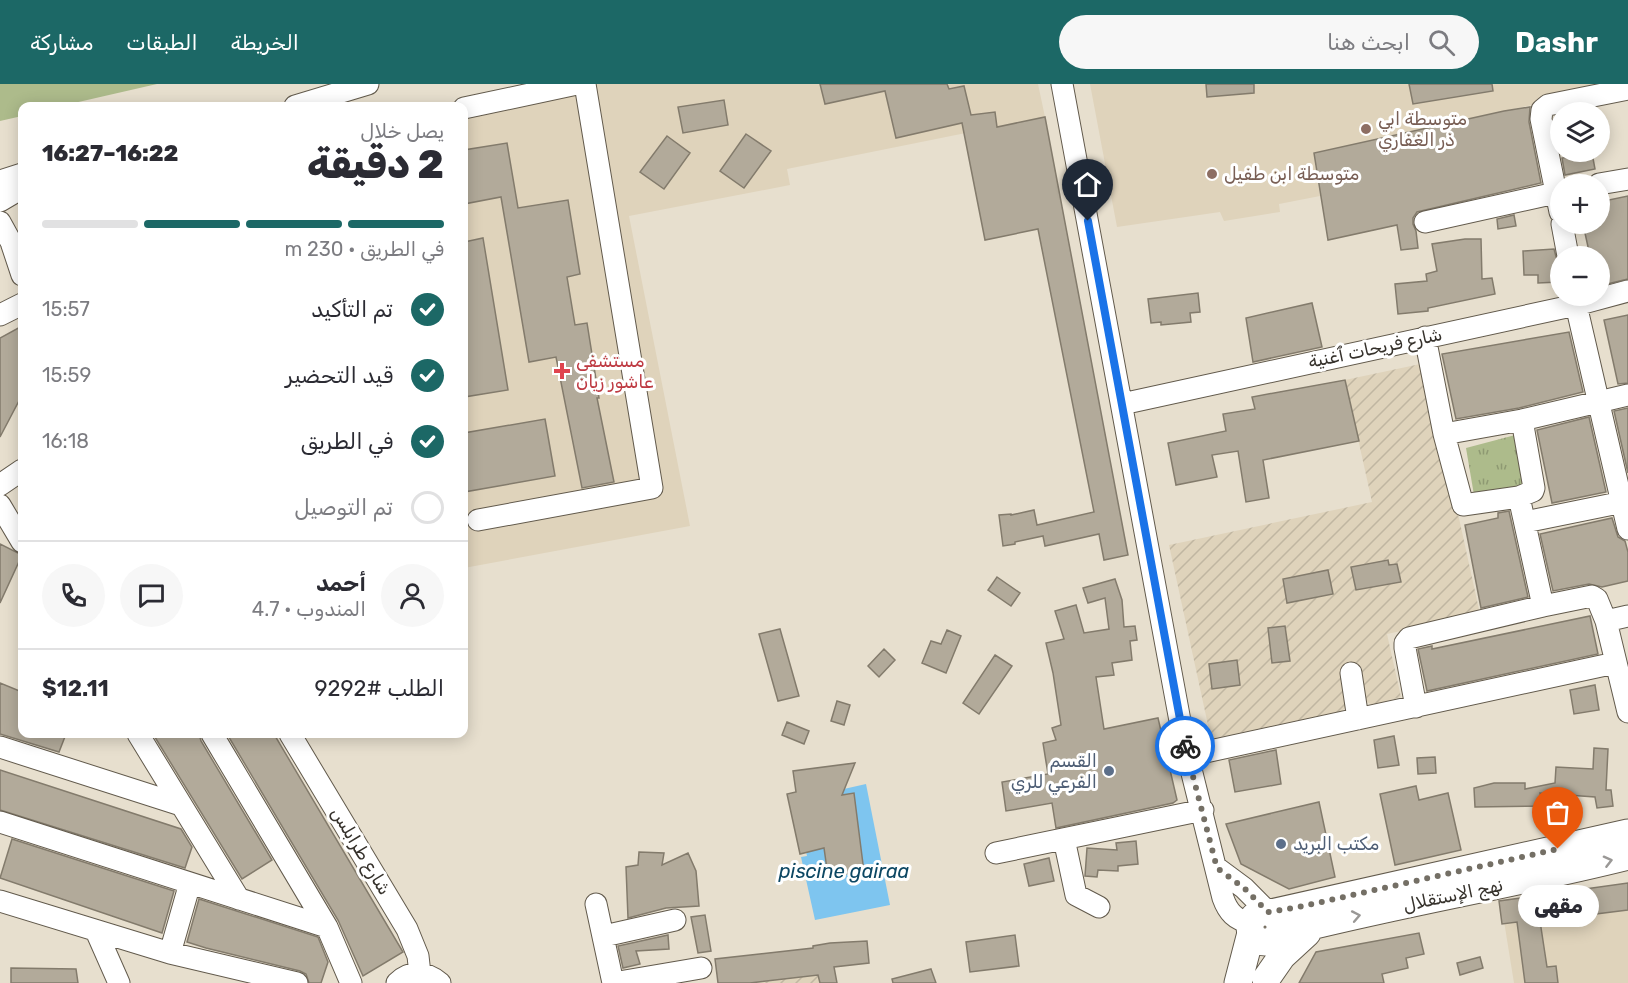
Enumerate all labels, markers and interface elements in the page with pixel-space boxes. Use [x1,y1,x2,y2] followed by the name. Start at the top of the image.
[1059,15,1479,69] search box
[1425,26,1458,59] icon: search
[1515,26,1598,59] text: Dashr
[1327,29,1410,56] text: ابحث هنا
[30,30,93,55] text: مشاركة
[126,30,198,55] text: الطبقات
[231,30,299,55] text: الخريطة
[1550,102,1610,306] map controls
[1550,102,1610,162] button: layers
[1378,108,1467,152] place label: متوسطة ابي ذر الغفاري
[360,119,444,143] text: يصل خلال
[1359,122,1373,136] marker: متوسطة ابي ذر الغفاري
[42,140,179,167] text: 16:22–16:27
[307,142,444,188] text: 2 دقيقة
[1062,159,1113,221] pin
[1224,163,1359,185] place label: متوسطة ابن طفيل
[1205,167,1219,181] marker: متوسطة ابن طفيل
[1071,168,1104,201] icon: home
[1550,174,1610,234] button: +
[284,237,444,261] text: في الطريق · 230 m
[1550,246,1610,306] button: −
[411,293,444,326] icon: check
[311,296,393,323] text: تم التأكيد
[42,297,90,321] text: 15:57
[1306,323,1444,374] street label: شارع فريحات ٱغنية
[576,350,654,393] place label: مستشفى عاشور زيان
[411,359,444,392] icon: check
[285,362,393,389] text: قيد التحضير
[553,362,571,380] marker: مستشفى عاشور زيان
[42,363,91,387] text: 15:59
[411,425,444,458] icon: check
[301,428,393,455] text: في الطريق
[42,429,89,453] text: 16:18
[294,494,393,521] text: تم التوصيل
[42,564,105,627] button: phone
[120,564,183,627] button: chat
[381,564,444,627] button: person
[316,570,366,597] text: أحمد
[252,597,366,621] text: المندوب · 4.7
[42,675,109,702] text: $12.11
[315,675,444,702] text: الطلب #9292
[1155,716,1215,776] courier
[1169,730,1202,763] icon: bike
[1011,750,1097,795] place label: القسم الفرعي للري
[1102,764,1116,778] marker: القسم الفرعي للري
[1532,787,1583,849] pin
[1541,796,1574,829] icon: bag
[325,803,396,899] street label: شارع طرابلس
[1293,833,1379,855] place label: مكتب البريد
[1274,837,1288,851] marker: مكتب البريد
[1603,856,1613,869] one-way arrow
[778,859,910,883] water label: piscine gairaa
[1401,874,1505,917] street label: نهج الإستقلال
[1518,885,1598,927] callout: مقهى
[1534,894,1583,918] text: مقهى
[1351,910,1361,923] one-way arrow

